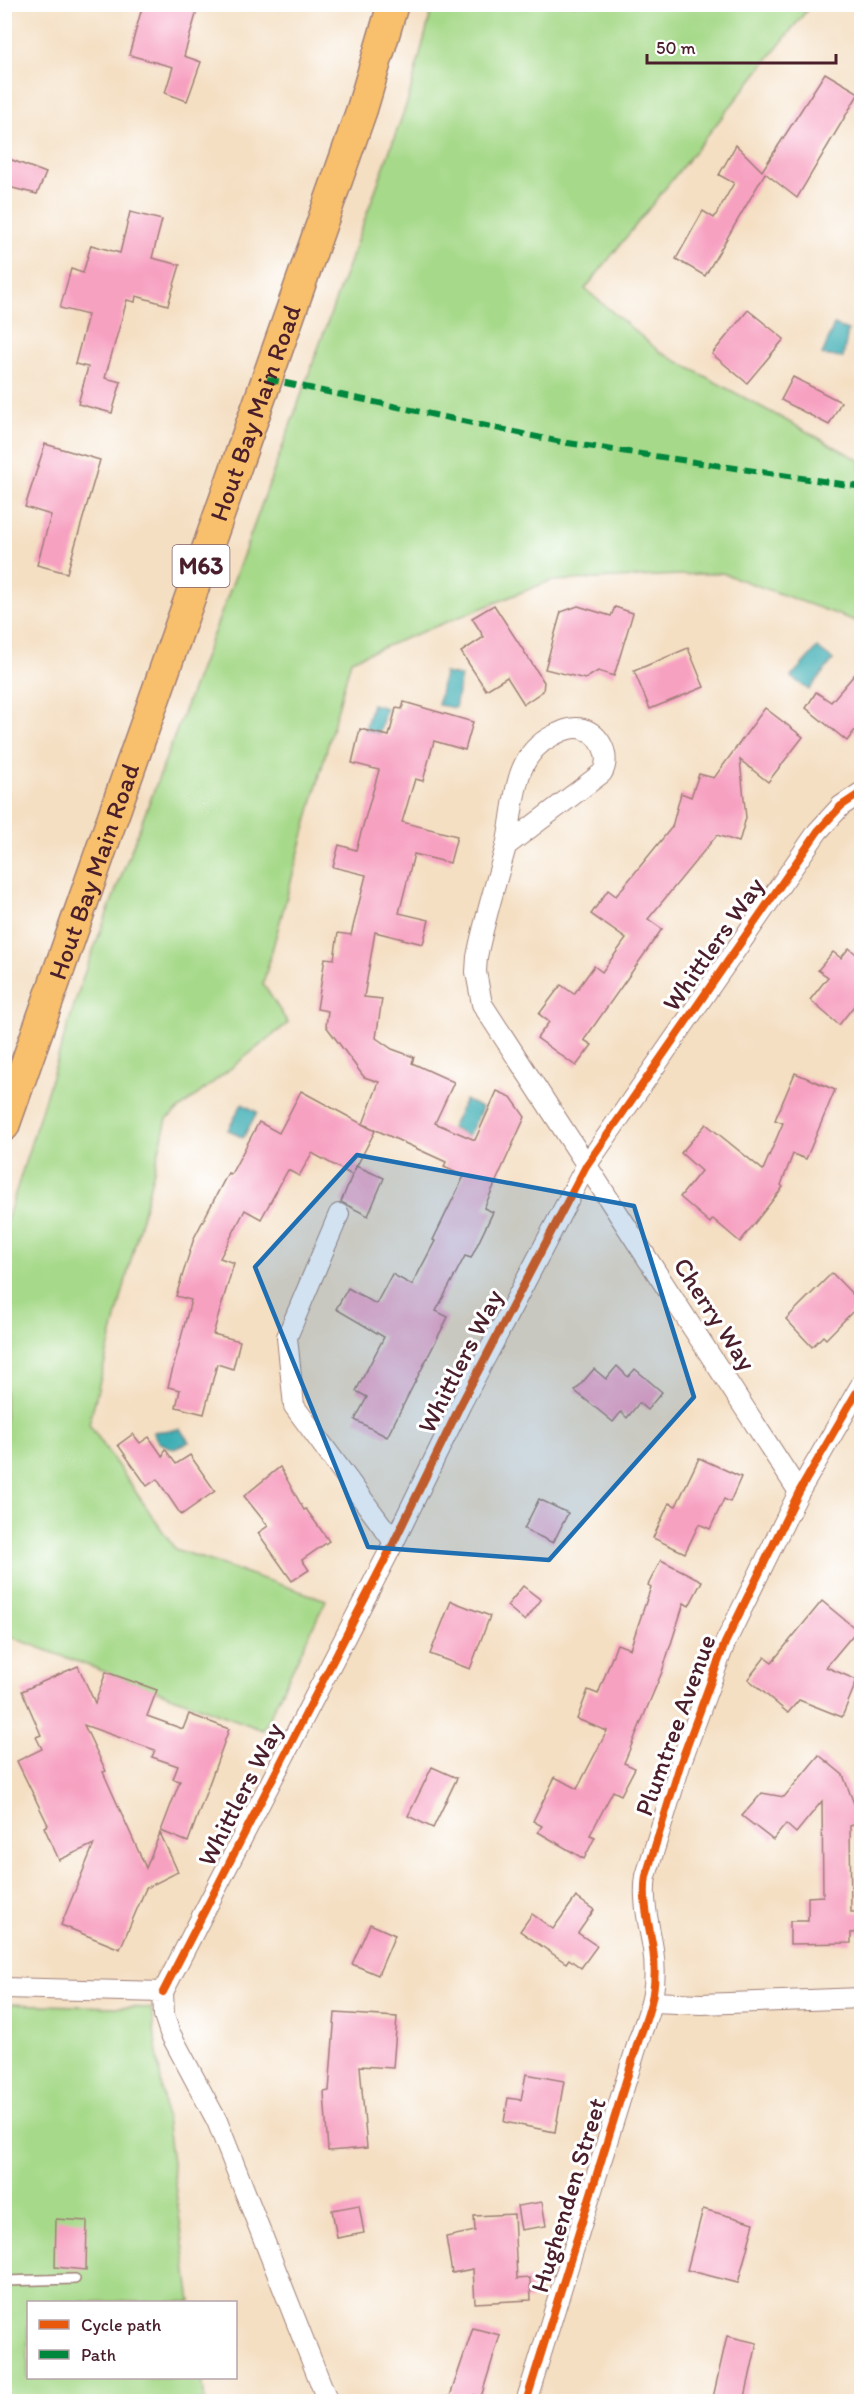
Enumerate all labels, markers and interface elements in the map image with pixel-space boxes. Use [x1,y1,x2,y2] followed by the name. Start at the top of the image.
[647,27,836,65] scale bar
[656,37,696,59] text: 50 m
[202,300,308,525] street label: Hout Bay Main Road
[172,545,230,587] road number: M63
[41,758,147,984] street label: Hout Bay Main Road
[655,871,771,1017] street label: Whittlers Way
[667,1251,763,1377] street label: Cherry Way
[410,1284,510,1438] street label: Whittlers Way
[627,1630,723,1820] street label: Plumtree Avenue
[190,1717,290,1871] street label: Whittlers Way
[523,2094,613,2296] street label: Hughenden Street
[27,2301,237,2379] legend
[81,2314,162,2336] text: Cycle path
[81,2344,116,2366] text: Path

